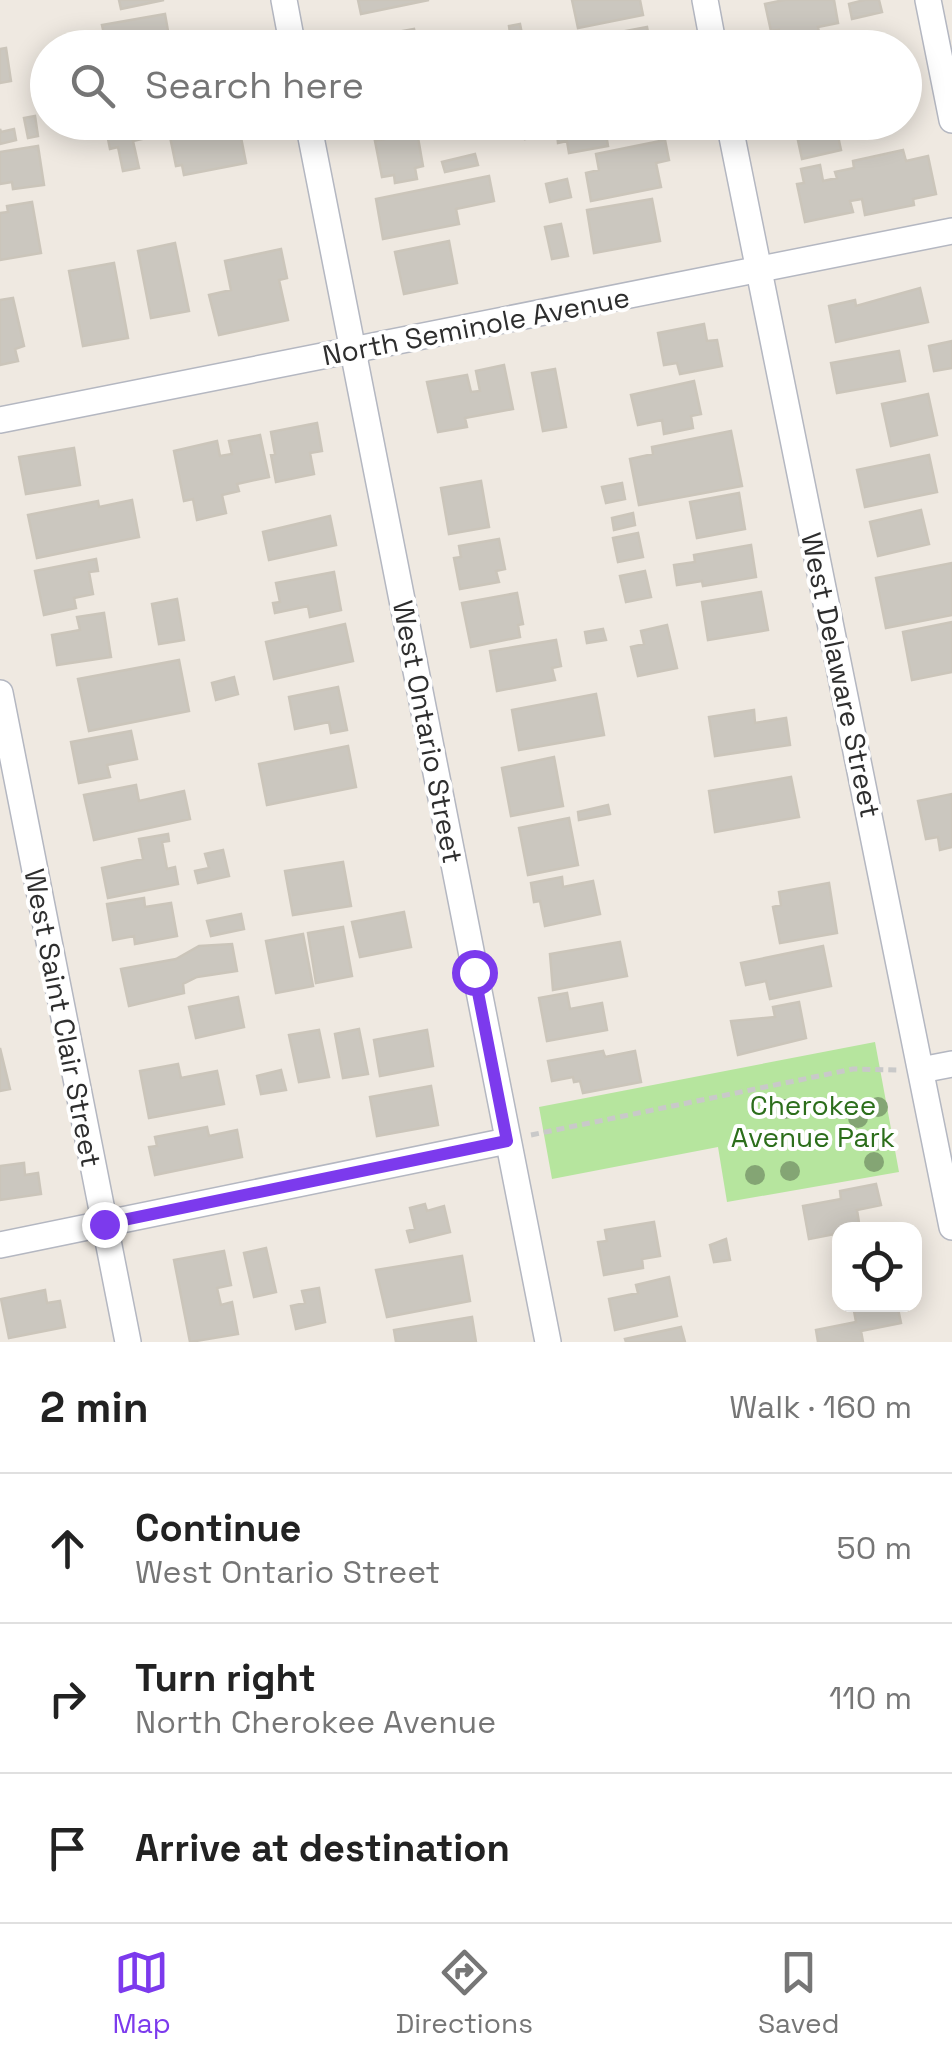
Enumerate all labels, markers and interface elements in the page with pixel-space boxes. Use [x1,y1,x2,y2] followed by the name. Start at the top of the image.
[30,30,922,140] search box
[65,58,120,113] icon: search
[145,61,364,109] text: Search here
[319,279,633,373] street label: North Seminole Avenue
[793,529,889,821] street label: West Delaware Street
[385,597,471,867] street label: West Ontario Street
[16,866,110,1170] street label: West Saint Clair Street
[452,950,498,996] route start
[731,1087,895,1155] park label: Cherokee Avenue Park
[82,1202,128,1248] route end
[832,1222,922,1312] map controls
[832,1222,922,1312] button: locate
[40,1381,149,1434] text: 2 min
[729,1387,912,1427] text: Walk · 160 m
[135,1504,301,1552] text: Continue
[40,1521,95,1576] icon: ahead
[837,1528,912,1568] text: 50 m
[135,1552,440,1592] text: West Ontario Street
[135,1654,316,1702] text: Turn right
[40,1671,95,1726] icon: right
[829,1678,912,1718] text: 110 m
[135,1702,496,1742] text: North Cherokee Avenue
[40,1821,95,1876] icon: arrive
[135,1824,510,1872] text: Arrive at destination
[112,1945,171,2041] tab: Map
[396,1945,533,2041] tab: Directions
[758,1945,840,2041] tab: Saved

